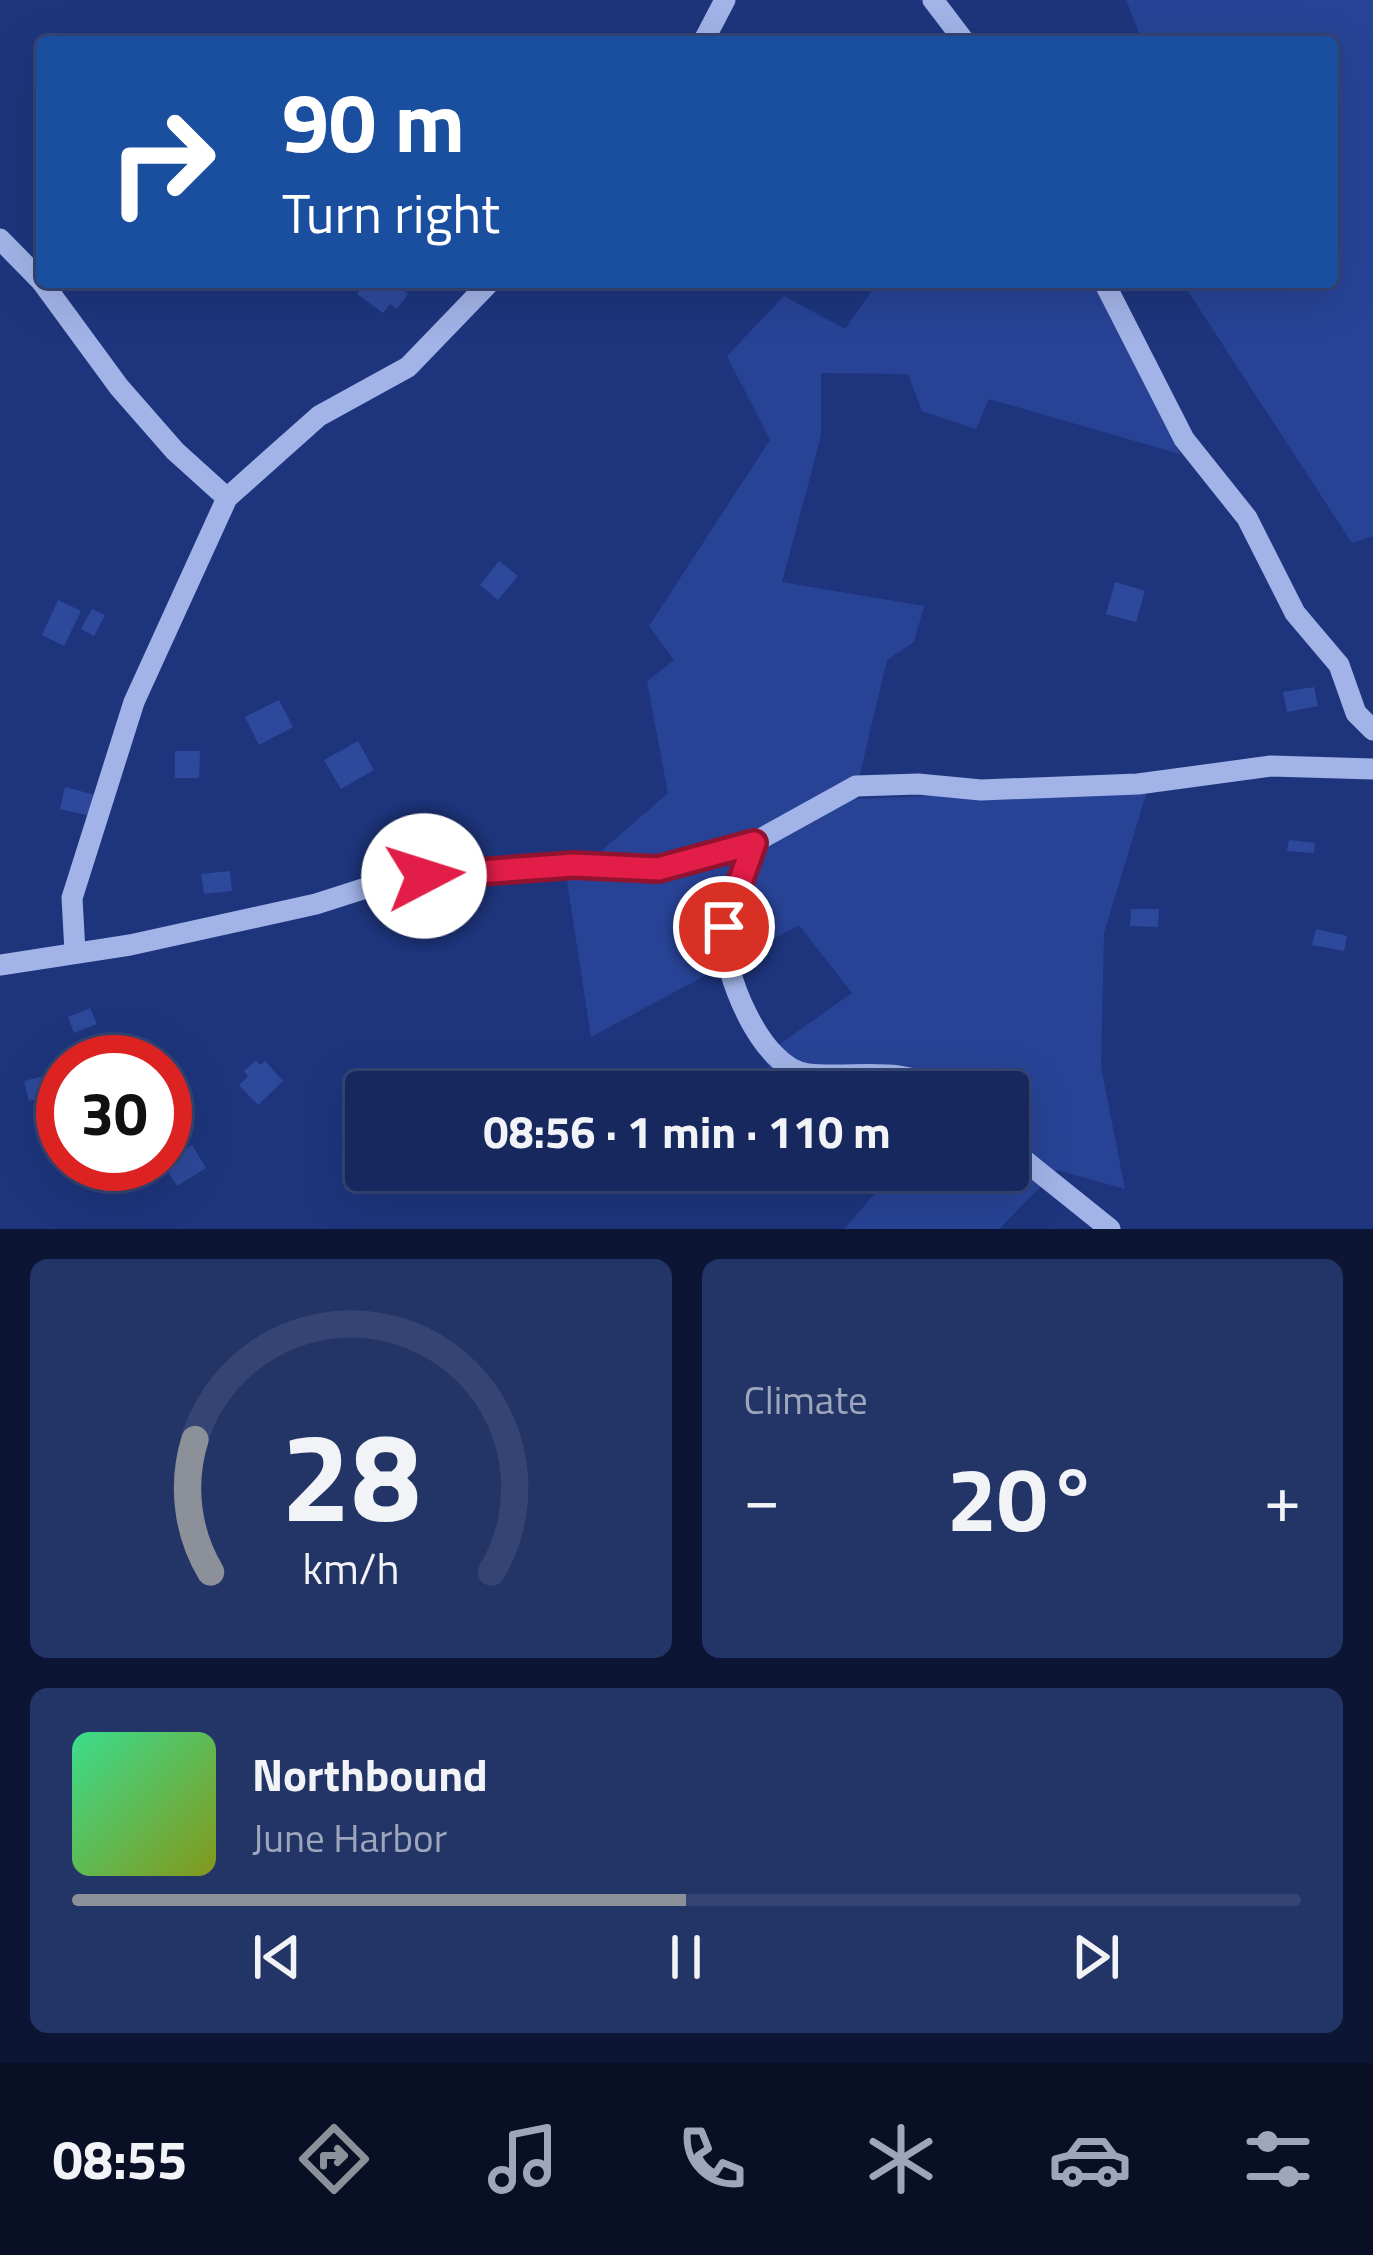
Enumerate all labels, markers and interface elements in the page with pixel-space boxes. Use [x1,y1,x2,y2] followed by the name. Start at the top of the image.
[282,57,465,185] text: 90 m
[84,84,240,240] icon: right
[282,172,500,254] text: Turn right
[361,813,487,939] position arrow
[673,876,775,978] pin
[691,894,757,960] icon: arrive
[36,1035,192,1191] speed limit sign: 30
[483,1097,891,1165] text: 08:56 · 1 min · 110 m
[744,1370,868,1429] text: Climate
[281,1380,421,1569] text: 28
[947,1429,1098,1566] text: 20°
[744,1447,780,1548] text: −
[1264,1447,1301,1548] text: +
[302,1534,399,1600] text: km/h
[252,1740,488,1808] text: Northbound
[252,1808,447,1867] text: June Harbor
[244,1924,310,1990] icon: previous
[653,1924,719,1990] icon: pause
[1063,1924,1129,1990] icon: next
[292,2117,376,2201] icon: directions
[481,2117,565,2201] icon: music
[670,2117,754,2201] icon: phone
[859,2117,943,2201] icon: climate
[1048,2117,1132,2201] icon: car
[1236,2117,1320,2201] icon: filters
[52,2118,187,2200] text: 08:55

